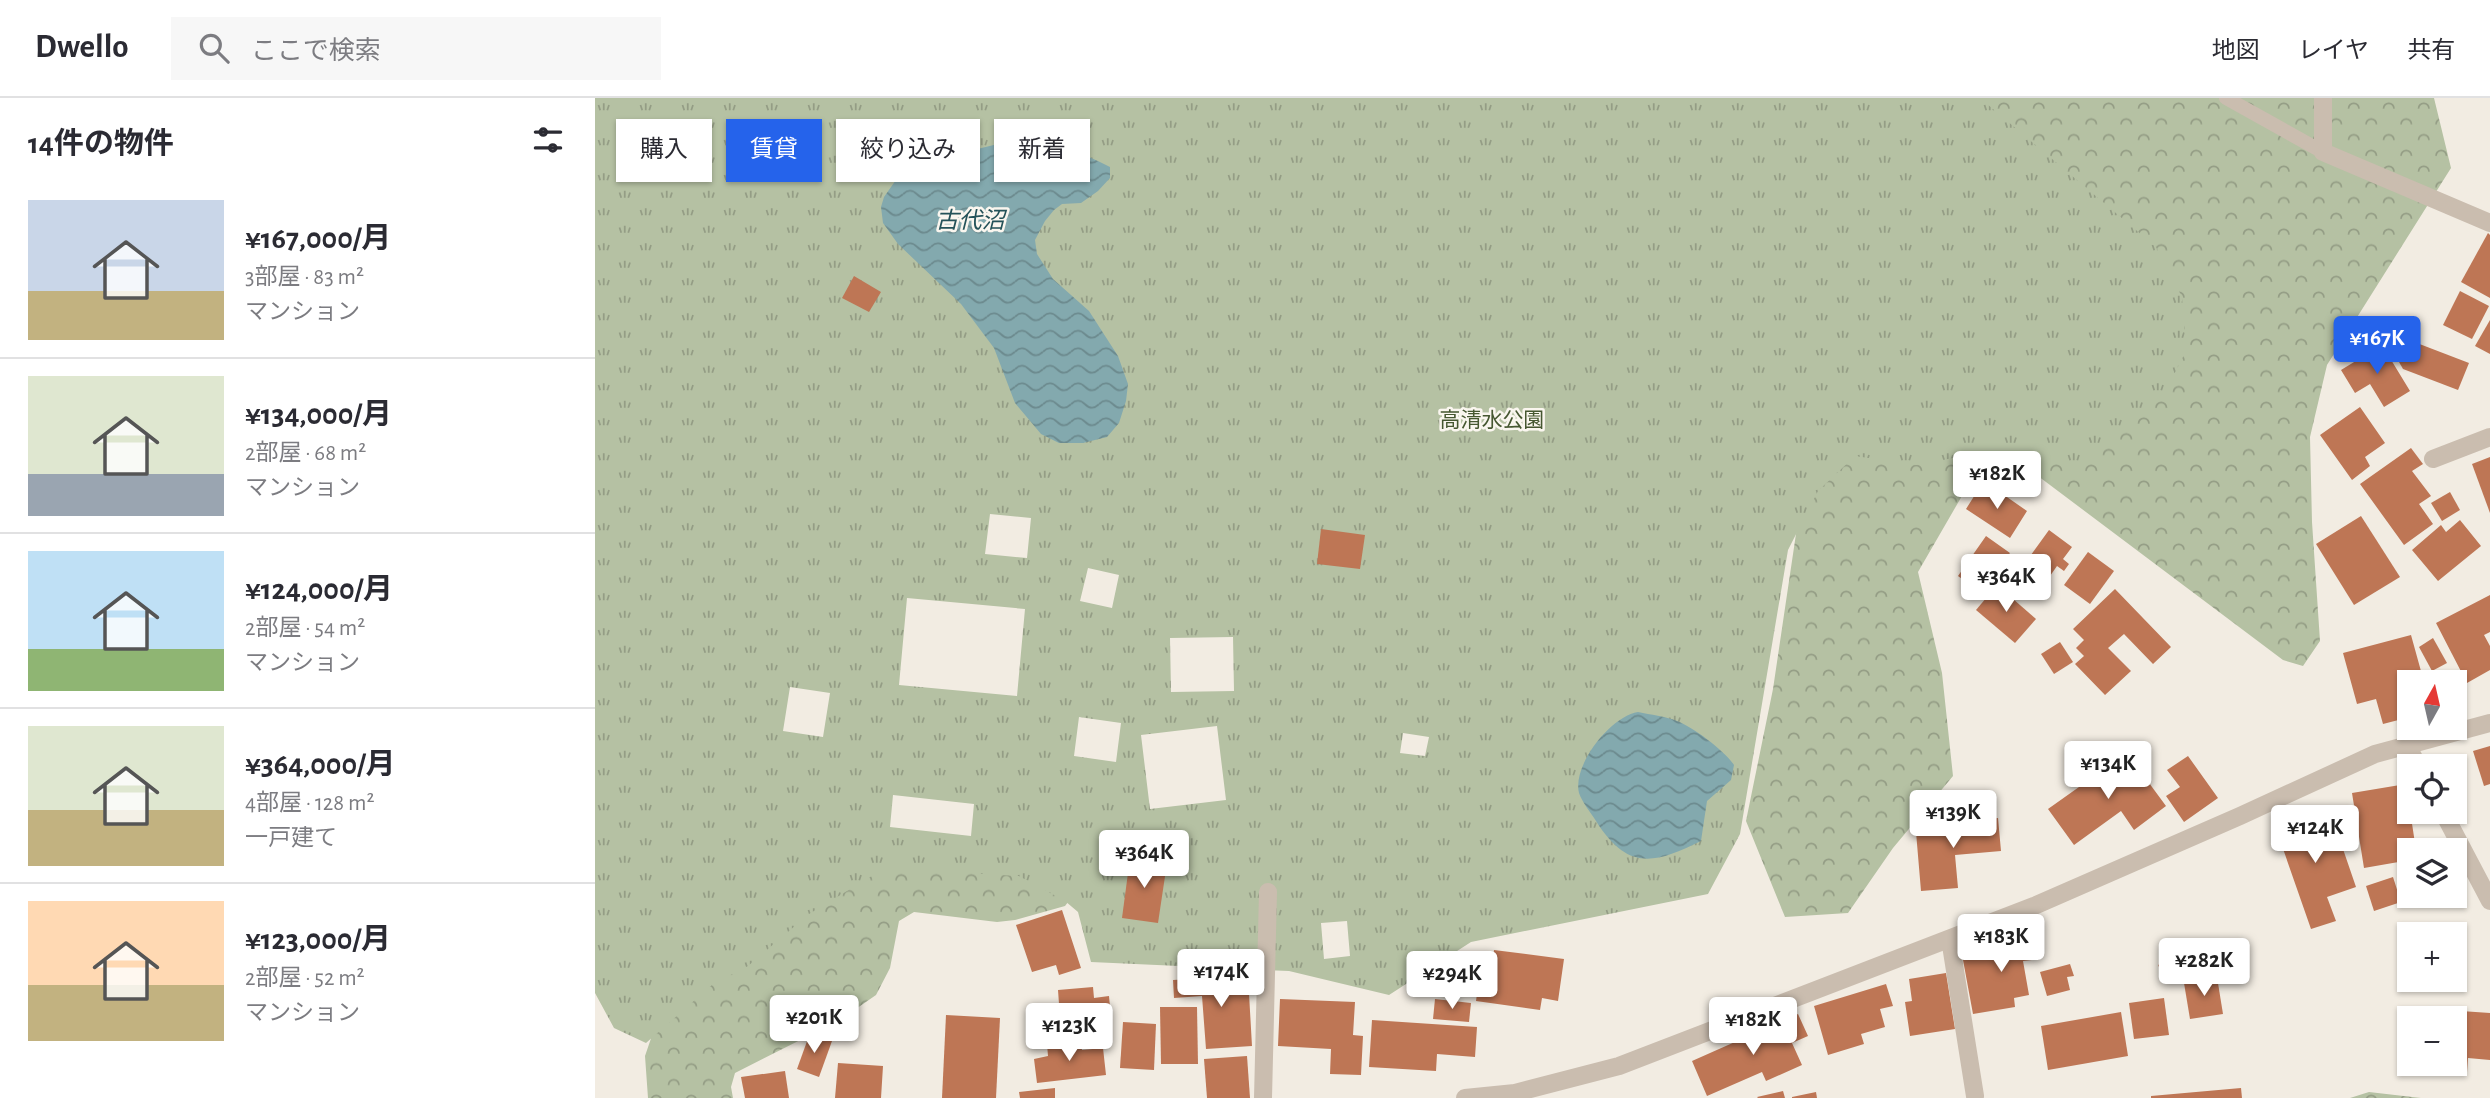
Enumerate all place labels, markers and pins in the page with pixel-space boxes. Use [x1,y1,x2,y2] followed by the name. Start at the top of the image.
[2328,316,2426,376] pin: ¥167K
[1948,452,2046,511] pin: ¥182K
[1957,554,2055,614] pin: ¥364K
[2059,742,2157,801] pin: ¥134K
[1904,790,2002,850] pin: ¥139K
[2266,806,2364,865] pin: ¥124K
[1095,830,1193,890] pin: ¥364K
[1952,914,2050,974] pin: ¥183K
[2155,939,2253,998] pin: ¥282K
[1172,950,1270,1009] pin: ¥174K
[1403,951,1501,1011] pin: ¥294K
[765,996,863,1055] pin: ¥201K
[1704,998,1802,1057] pin: ¥182K
[1020,1004,1118,1063] pin: ¥123K

